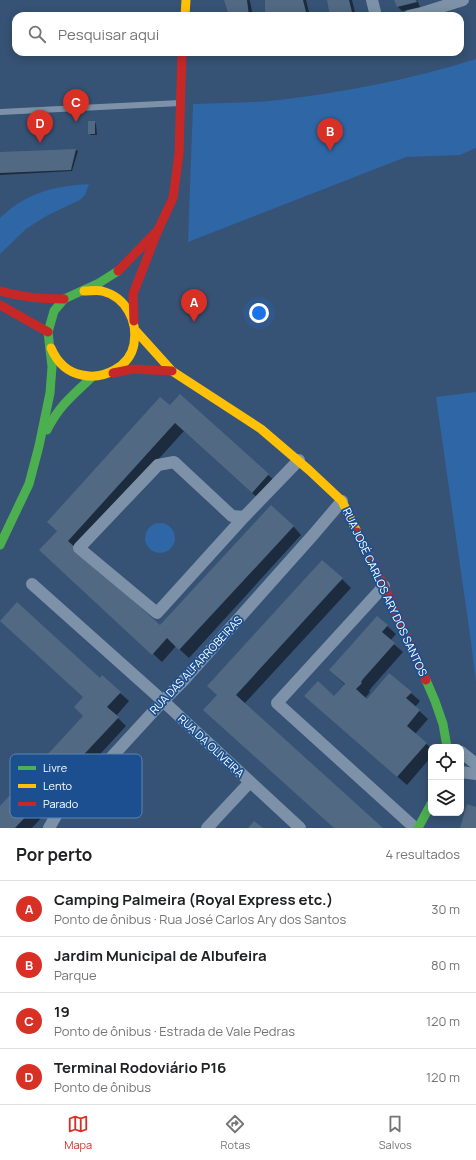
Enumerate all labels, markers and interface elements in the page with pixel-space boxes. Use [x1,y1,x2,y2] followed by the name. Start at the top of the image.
[12,12,464,56] search box
[26,23,48,45] icon: search
[58,24,159,45] text: Pesquisar aqui
[63,89,89,122] pin: C
[27,110,53,143] pin: D
[317,118,343,151] pin: B
[181,289,207,322] pin: A
[249,303,269,323] your location
[340,505,431,679] street label: RUA JOSÉ CARLOS ARY DOS SANTOS
[146,612,245,717] street label: RUA DAS ALFARROBEIRAS
[175,711,248,780] street label: RUA DA OLIVEIRA
[428,744,464,816] map controls
[428,744,464,780] button: locate
[10,754,142,818] legend
[43,760,68,775] text: Livre
[43,778,73,793] text: Lento
[428,780,464,816] button: layers
[43,796,79,811] text: Parado
[16,843,92,866] text: Por perto
[385,845,460,863] text: 4 resultados
[54,889,333,910] text: Camping Palmeira (Royal Express etc.)
[25,900,33,918] text: A
[431,900,460,918] text: 30 m
[54,910,346,928] text: Ponto de ônibus · Rua José Carlos Ary dos Santos
[54,945,267,966] text: Jardim Municipal de Albufeira
[25,956,33,974] text: B
[431,956,460,974] text: 80 m
[54,966,96,984] text: Parque
[54,1001,70,1022] text: 19
[24,1012,34,1030] text: C
[426,1012,460,1030] text: 120 m
[54,1022,295,1040] text: Ponto de ônibus · Estrada de Vale Pedras
[54,1057,226,1078] text: Terminal Rodoviário P16
[24,1068,34,1086] text: D
[426,1068,460,1086] text: 120 m
[54,1078,151,1096] text: Ponto de ônibus
[64,1113,92,1152] tab: Mapa
[221,1113,250,1152] tab: Rotas
[379,1113,412,1152] tab: Salvos

